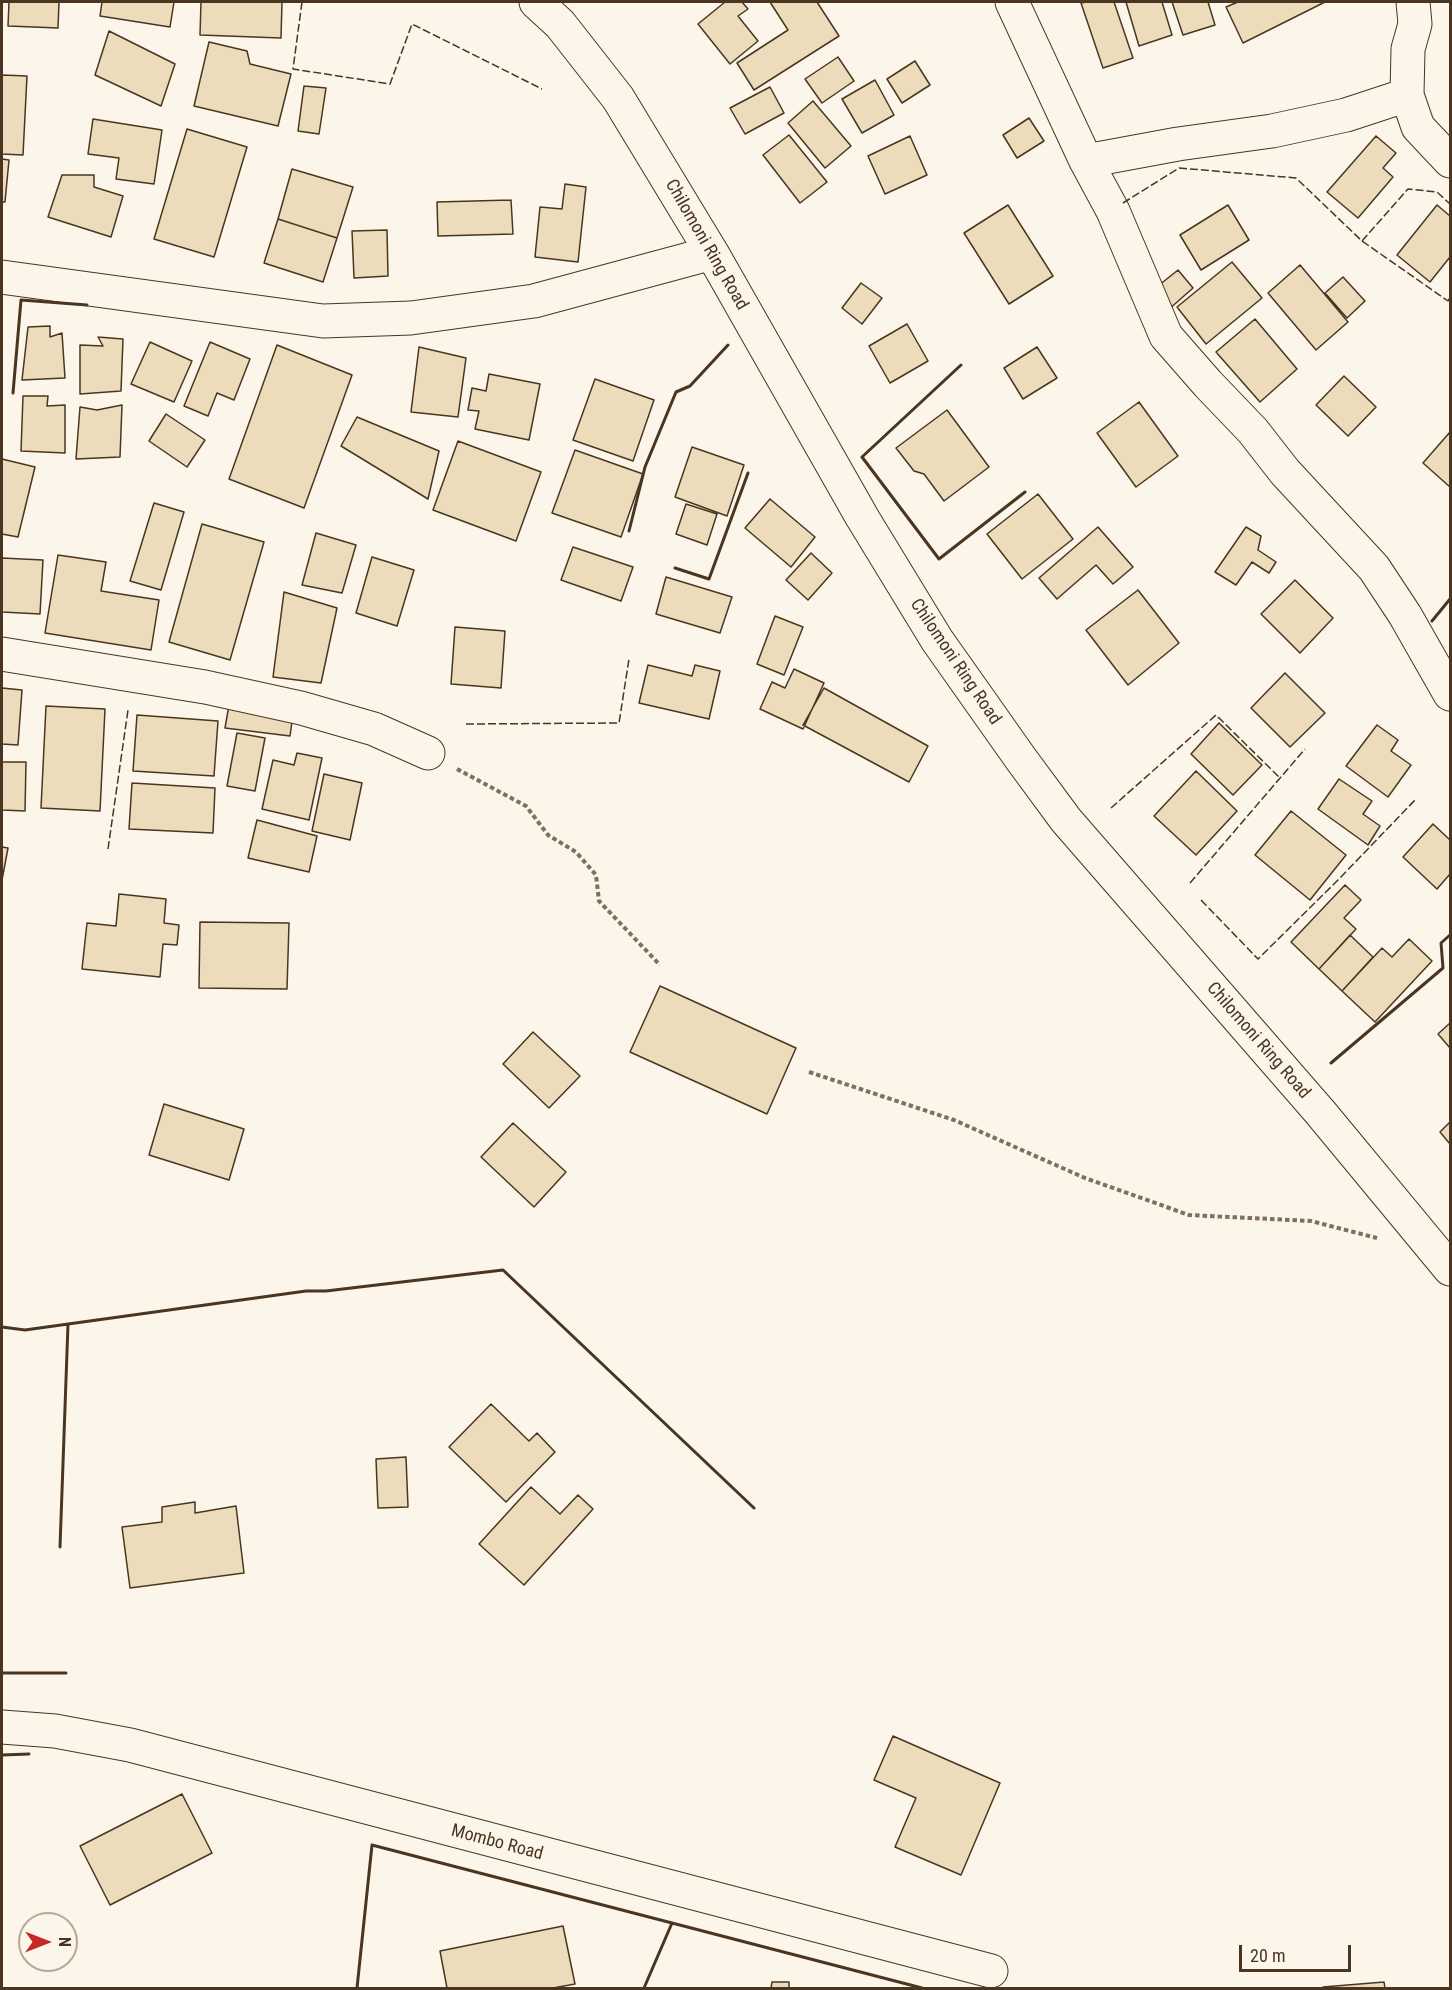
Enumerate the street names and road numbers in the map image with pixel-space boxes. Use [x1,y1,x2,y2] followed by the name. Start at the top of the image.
[660,176,752,314] street label: Chilomoni Ring Road
[905,595,1005,729] street label: Chilomoni Ring Road
[1202,978,1314,1104] street label: Chilomoni Ring Road
[449,1820,545,1866] street label: Mombo Road

